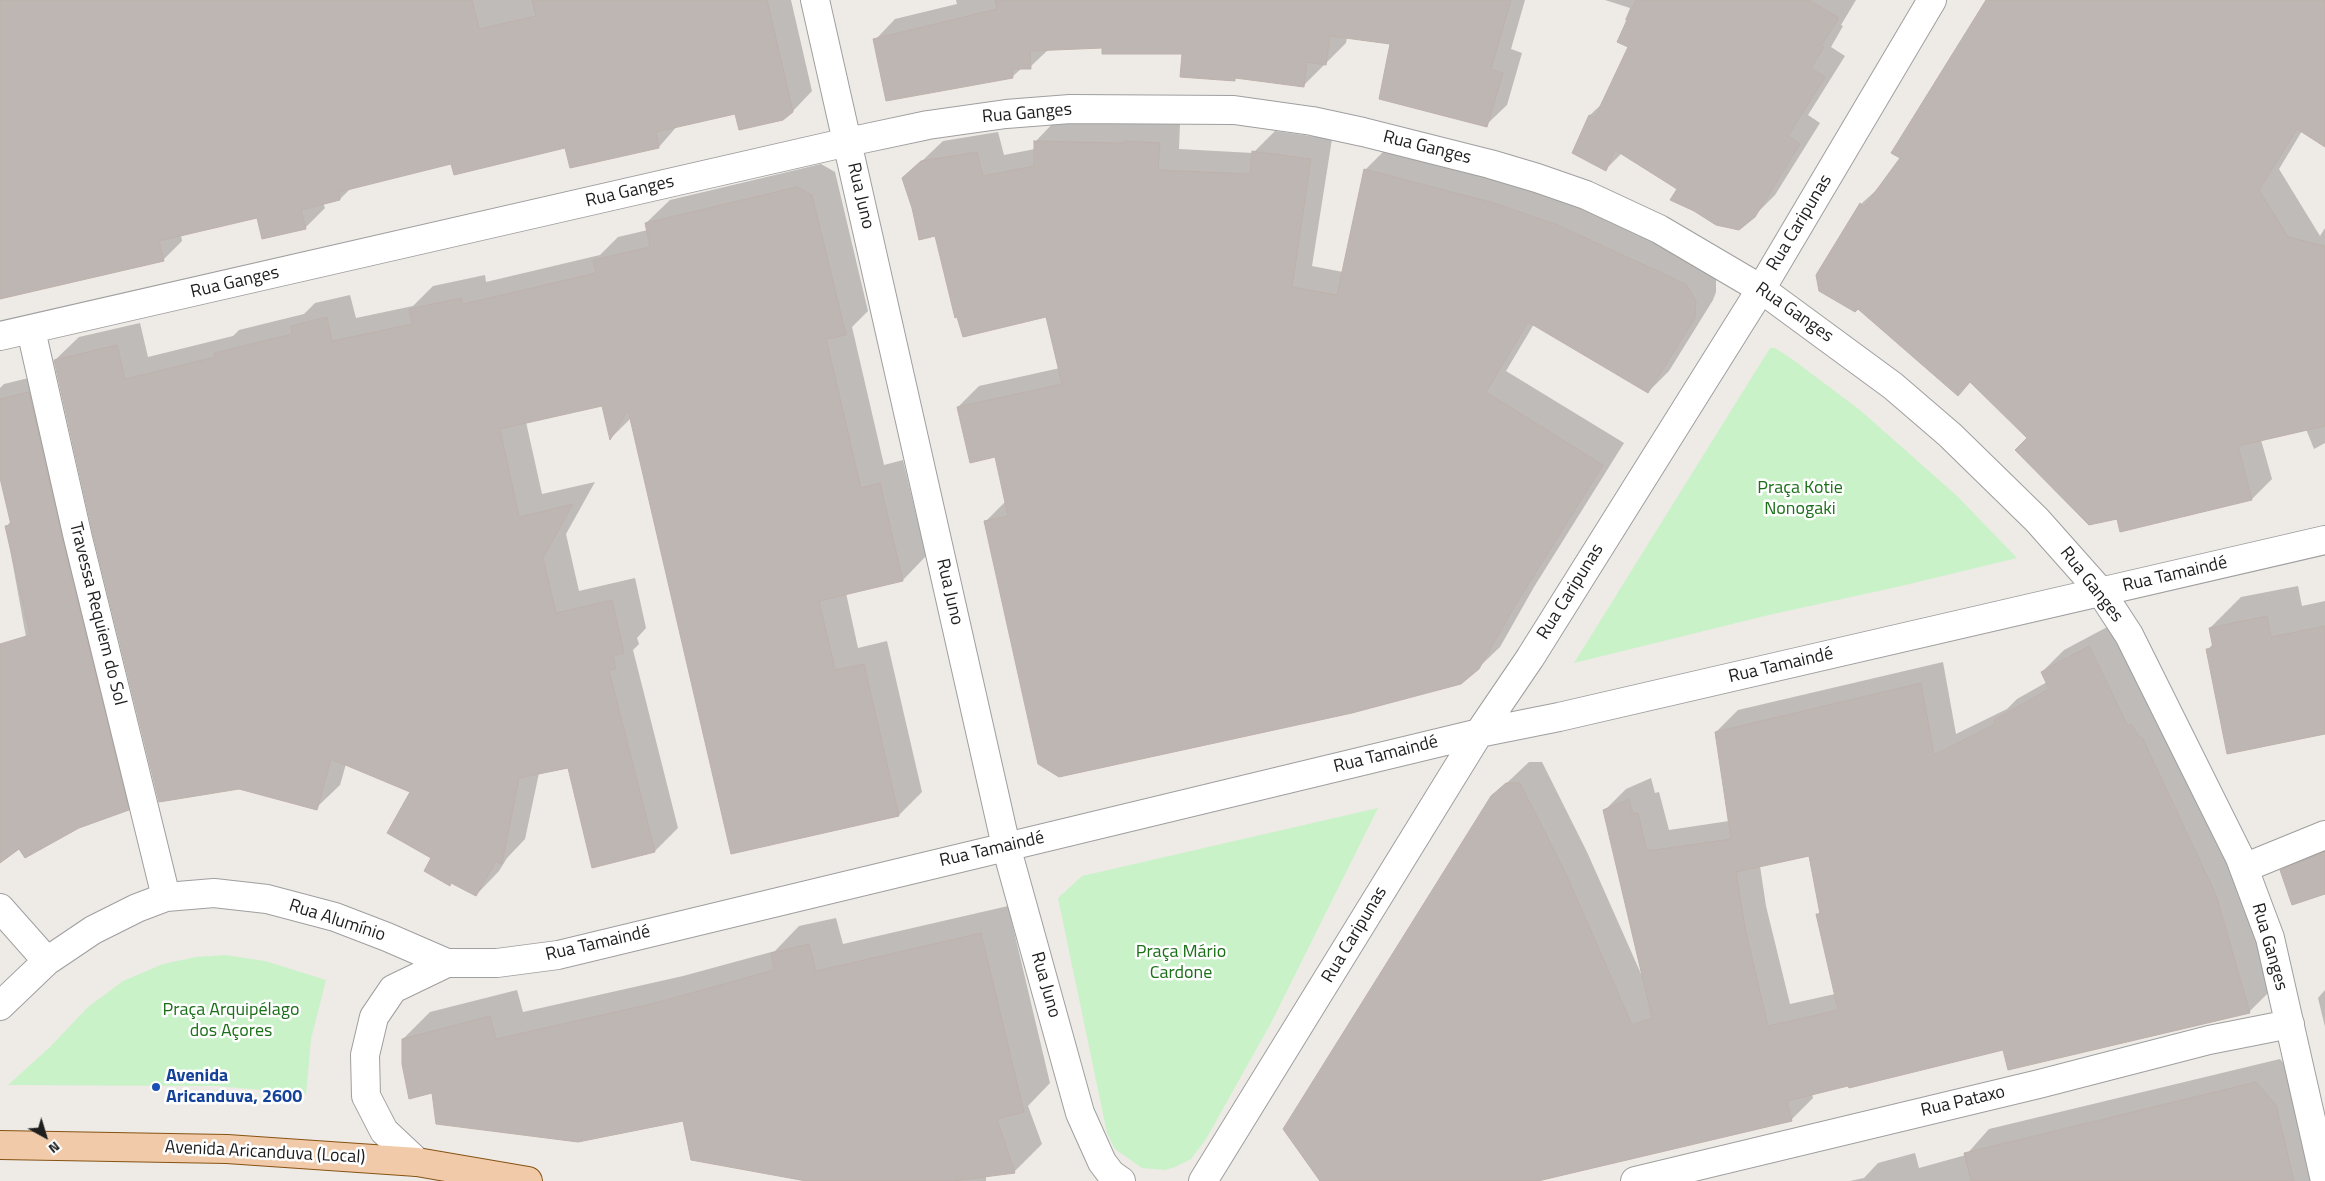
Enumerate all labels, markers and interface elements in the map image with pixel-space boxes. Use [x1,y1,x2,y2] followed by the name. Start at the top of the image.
[981,99,1073,129] street label: Rua Ganges
[1381,127,1473,169] street label: Rua Ganges
[842,161,878,231] street label: Rua Juno
[584,171,676,213] street label: Rua Ganges
[1763,171,1837,275] street label: Rua Caripunas
[189,262,281,304] street label: Rua Ganges
[1751,278,1837,348] street label: Rua Ganges
[1757,478,1843,520] park label: Praça Kotie Nonogaki
[64,520,130,708] street label: Travessa Requiem do Sol
[1533,540,1609,644] street label: Rua Caripunas
[2055,543,2127,627] street label: Rua Ganges
[2121,552,2229,598] street label: Rua Tamaindé
[931,557,967,627] street label: Rua Juno
[1727,643,1835,689] street label: Rua Tamaindé
[1332,732,1440,778] street label: Rua Tamaindé
[938,827,1046,873] street label: Rua Tamaindé
[1318,883,1392,987] street label: Rua Caripunas
[286,895,388,947] street label: Rua Alumínio
[2246,901,2292,993] street label: Rua Ganges
[544,921,652,967] street label: Rua Tamaindé
[1136,942,1226,984] park label: Praça Mário Cardone
[1025,950,1065,1020] street label: Rua Juno
[163,1000,299,1042] park label: Praça Arquipélago dos Açores
[166,1066,302,1108] place label: Avenida Aricanduva, 2600
[150,1081,162,1093] marker: Avenida Aricanduva, 2600
[1919,1082,2007,1122] street label: Rua Pataxo
[20,1111,70,1161] north arrow
[44,1137,65,1159] text: N
[164,1137,366,1169] street label: Avenida Aricanduva (Local)

